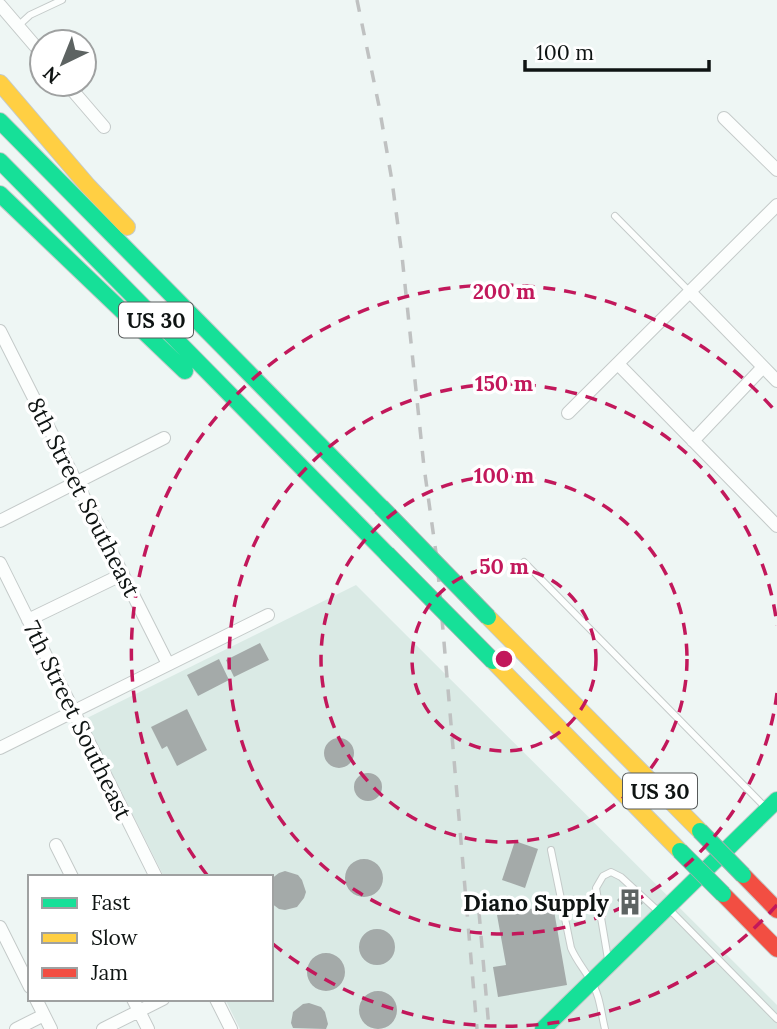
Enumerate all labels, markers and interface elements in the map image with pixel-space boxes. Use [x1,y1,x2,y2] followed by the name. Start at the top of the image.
[28,28,98,98] north arrow
[525,28,709,72] scale bar
[536,39,594,66] text: 100 m
[38,61,65,89] text: N
[473,278,535,305] text: 200 m
[119,302,193,338] road number: US 30
[475,370,533,397] text: 150 m
[21,393,147,602] street label: 8th Street Southeast
[474,462,534,489] text: 100 m
[479,553,529,580] text: 50 m
[17,616,139,824] street label: 7th Street Southeast
[492,647,516,671] centre of rings
[623,774,697,808] road number: US 30
[28,875,273,1001] legend
[615,887,645,917] building icon: Diano Supply
[463,888,609,917] place label: Diano Supply
[91,889,131,916] text: Fast
[91,924,138,951] text: Slow
[90,959,128,986] text: Jam

